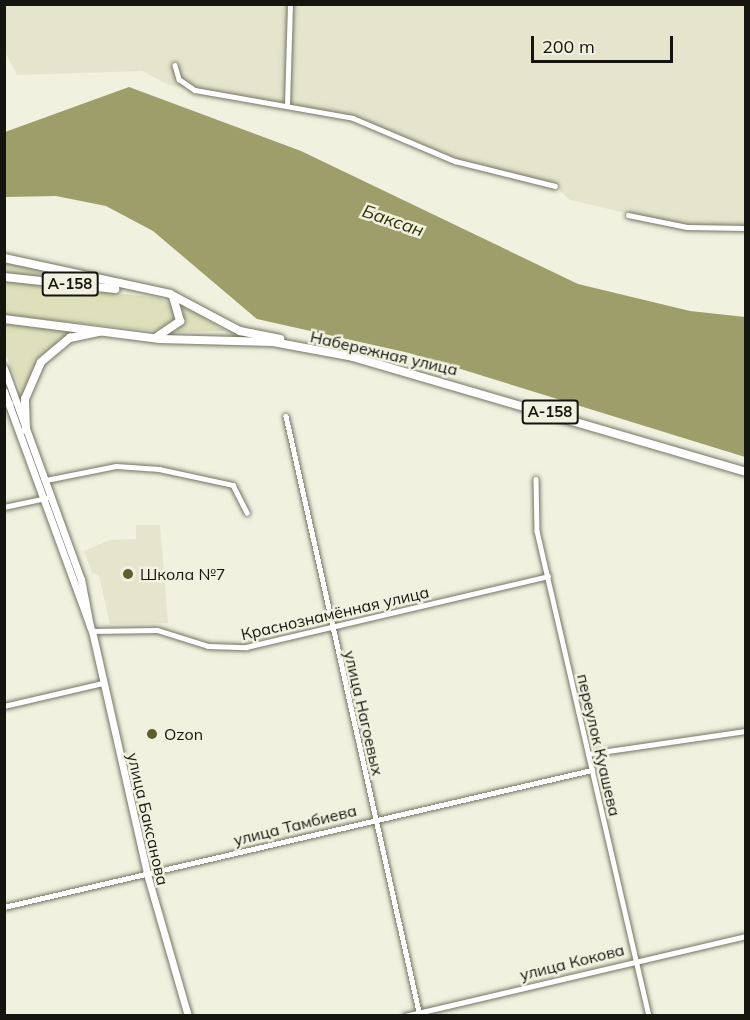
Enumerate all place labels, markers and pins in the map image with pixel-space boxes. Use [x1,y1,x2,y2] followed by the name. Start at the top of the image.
[140,564,225,584] place label: Школа №7
[121,567,135,581] marker: Школа №7
[164,724,203,744] place label: Ozon
[145,727,159,741] marker: Ozon

